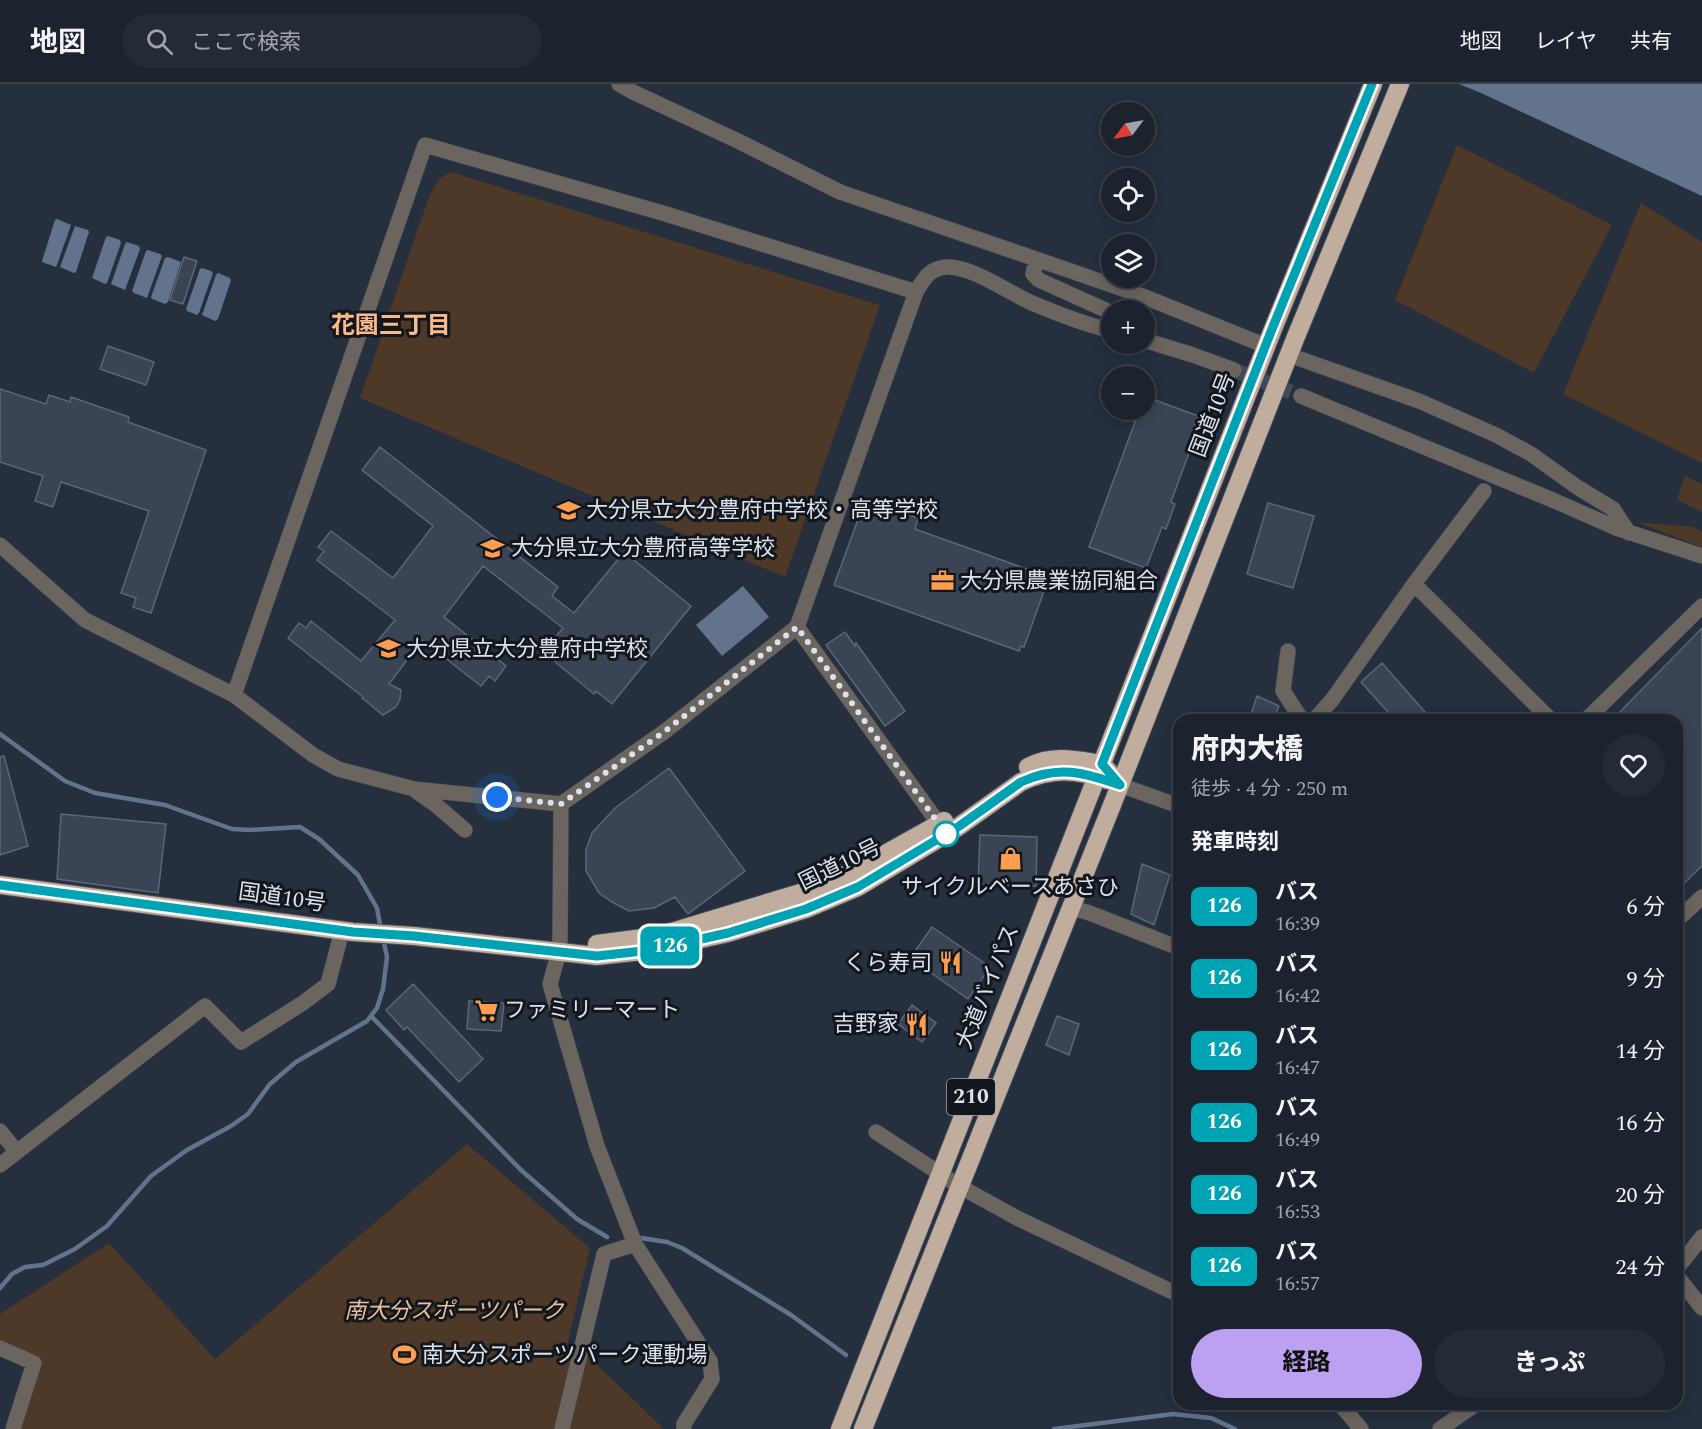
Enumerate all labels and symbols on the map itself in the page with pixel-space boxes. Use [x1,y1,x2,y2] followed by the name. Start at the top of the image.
[1101,102,1155,156] north arrow
[331,308,451,344] district label: 花園三丁目
[1182,368,1244,462] street label: 国道10号
[586,494,938,527] place label: 大分県立大分豊府中学校・高等学校
[555,497,581,523] school or university icon: 大分県立大分豊府中学校・高等学校
[511,532,775,565] place label: 大分県立大分豊府高等学校
[480,535,506,561] school or university icon: 大分県立大分豊府高等学校
[960,565,1158,598] place label: 大分県農業協同組合
[929,568,955,594] office icon: 大分県農業協同組合
[406,633,648,666] place label: 大分県立大分豊府中学校
[375,636,401,662] school or university icon: 大分県立大分豊府中学校
[482,782,512,812] your location
[933,821,959,847] unlabelled marker
[793,831,887,899] street label: 国道10号
[997,845,1023,871] shop icon: サイクルベースあさひ
[901,871,1119,904] place label: サイクルベースあさひ
[236,876,328,920] street label: 国道10号
[948,920,1028,1054] street label: 大道バイパス
[636,926,704,966] line badge: 126
[844,947,932,980] place label: くら寿司
[937,950,963,976] restaurant icon: くら寿司
[504,994,680,1027] place label: ファミリーマート
[473,997,499,1023] supermarket icon: ファミリーマート
[833,1008,899,1041] place label: 吉野家
[904,1011,930,1037] restaurant icon: 吉野家
[947,1079,995,1115] road number: 210
[344,1295,565,1328] park label: 南大分スポーツパーク
[422,1339,708,1372] place label: 南大分スポーツパーク運動場
[391,1342,417,1368] sports icon: 南大分スポーツパーク運動場

